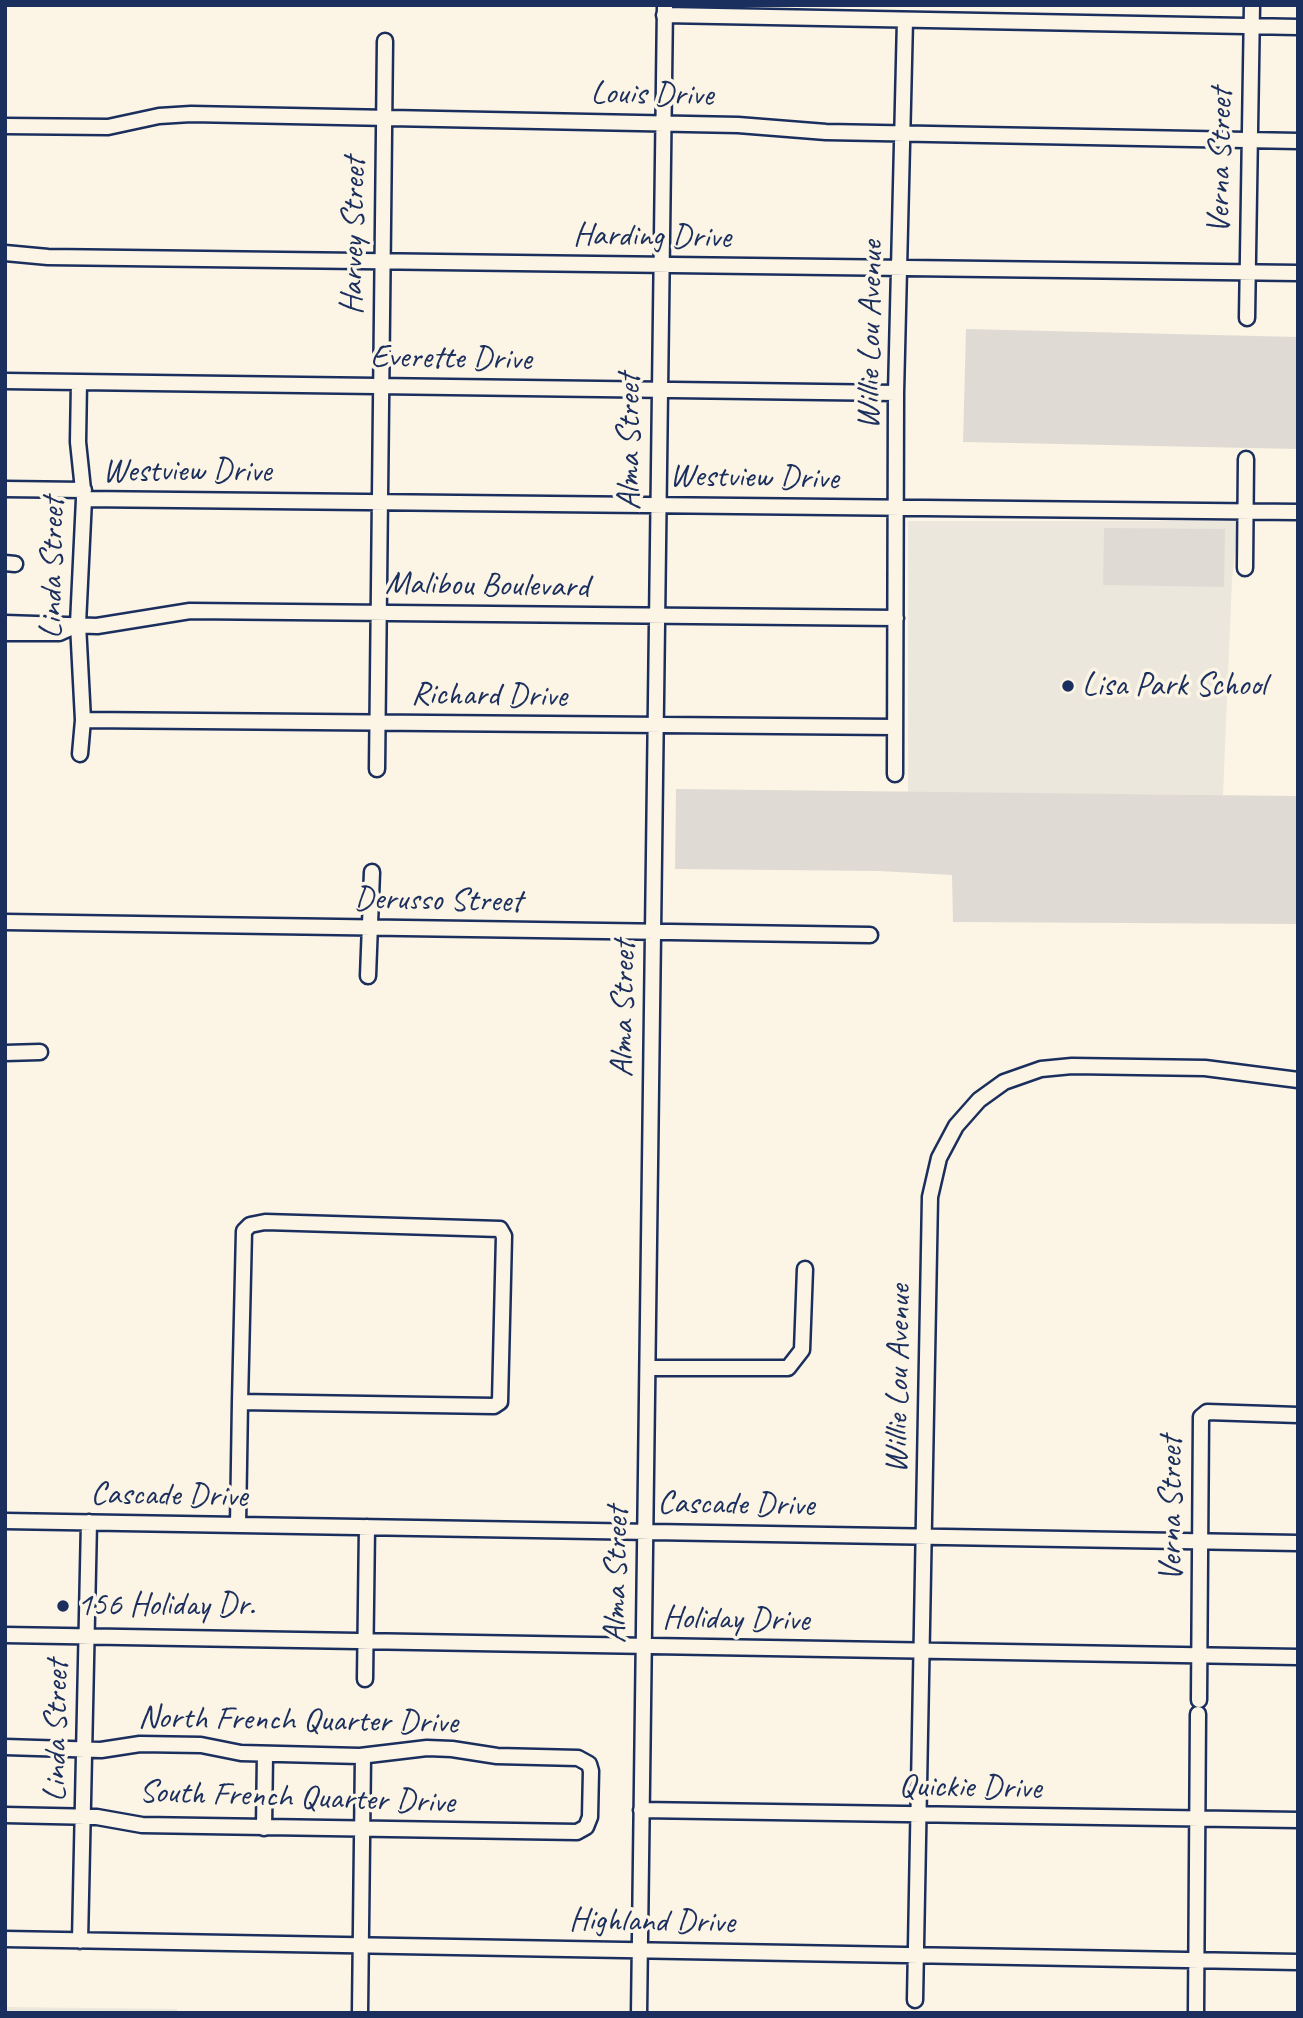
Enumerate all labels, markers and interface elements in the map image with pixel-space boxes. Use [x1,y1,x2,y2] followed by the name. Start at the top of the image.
[590,74,714,116] street label: Louis Drive
[1200,88,1242,234] street label: Verna Street
[333,157,375,315] street label: Harvey Street
[573,216,731,258] street label: Harding Drive
[850,240,892,430] street label: Willie Lou Avenue
[370,338,532,380] street label: Everette Drive
[610,374,650,510] street label: Alma Street
[102,452,272,492] street label: Westview Drive
[669,457,839,499] street label: Westview Drive
[32,497,74,639] street label: Linda Street
[385,564,589,608] street label: Malibou Boulevard
[1082,666,1266,706] place label: Lisa Park School
[411,675,567,717] street label: Richard Drive
[1060,678,1076,694] marker: Lisa Park School
[354,880,522,922] street label: Derusso Street
[603,940,645,1078] street label: Alma Street
[878,1284,920,1474] street label: Willie Lou Avenue
[1152,1436,1192,1582] street label: Verna Street
[90,1475,248,1517] street label: Cascade Drive
[657,1484,815,1526] street label: Cascade Drive
[596,1506,638,1644] street label: Alma Street
[77,1586,255,1626] place label: 156 Holiday Dr.
[55,1598,71,1614] marker: 156 Holiday Dr.
[662,1599,810,1641] street label: Holiday Drive
[36,1660,78,1802] street label: Linda Street
[138,1698,458,1744] street label: North French Quarter Drive
[898,1767,1042,1809] street label: Quickie Drive
[138,1773,456,1823] street label: South French Quarter Drive
[569,1901,735,1943] street label: Highland Drive

